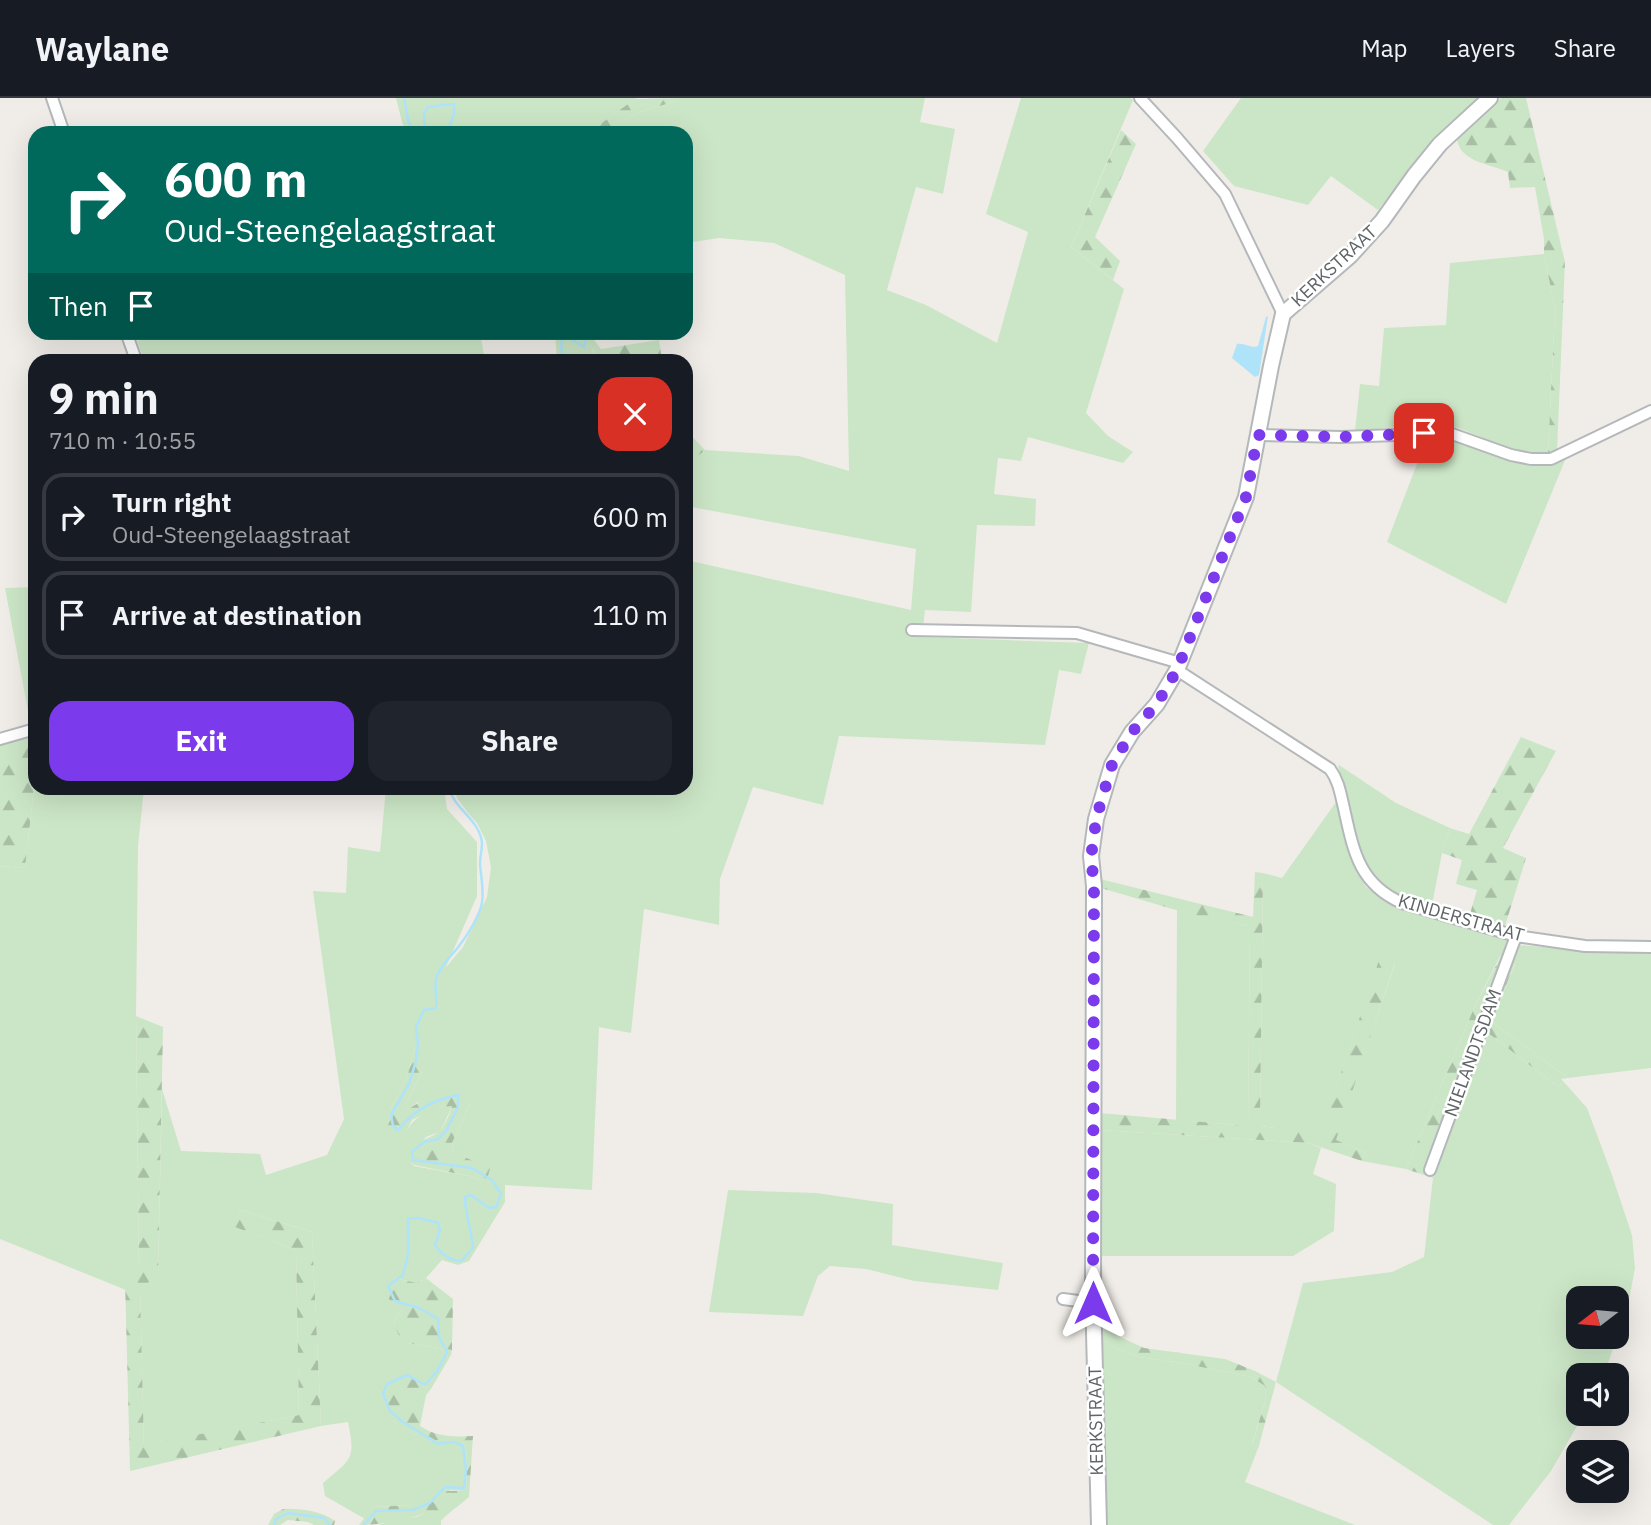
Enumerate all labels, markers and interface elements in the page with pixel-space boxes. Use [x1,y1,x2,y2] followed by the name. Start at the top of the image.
[35,27,169,70] text: Waylane
[1361,32,1408,64] text: Map
[1446,32,1516,64] text: Layers
[1554,32,1616,64] text: Share
[164,147,308,210] text: 600 m
[49,154,140,245] icon: right
[164,209,496,251] text: Oud-Steengelaagstraat
[1286,220,1381,311] street label: KERKSTRAAT
[122,287,160,325] icon: arrive
[49,289,108,323] text: Then
[49,371,159,426] text: 9 min
[598,377,672,451] button: close
[1394,403,1454,463] pin
[1405,414,1443,452] icon: arrive
[49,425,196,455] text: 710 m · 10:55
[112,485,231,519] text: Turn right
[53,498,91,536] icon: right
[592,500,668,534] text: 600 m
[112,519,351,549] text: Oud-Steengelaagstraat
[53,596,91,634] icon: arrive
[112,598,362,632] text: Arrive at destination
[592,598,668,632] text: 110 m
[49,701,354,781] button: Exit
[368,701,672,781] button: Share
[1396,889,1527,946] street label: KINDERSTRAAT
[1439,986,1506,1120] street label: NIELANDTSDAM
[1056,1266,1130,1340] position arrow
[1566,1286,1629,1349] north arrow
[1566,1286,1629,1503] map controls
[1566,1363,1629,1426] button: sound
[1083,1366,1108,1476] street label: KERKSTRAAT
[1566,1440,1629,1503] button: layers

